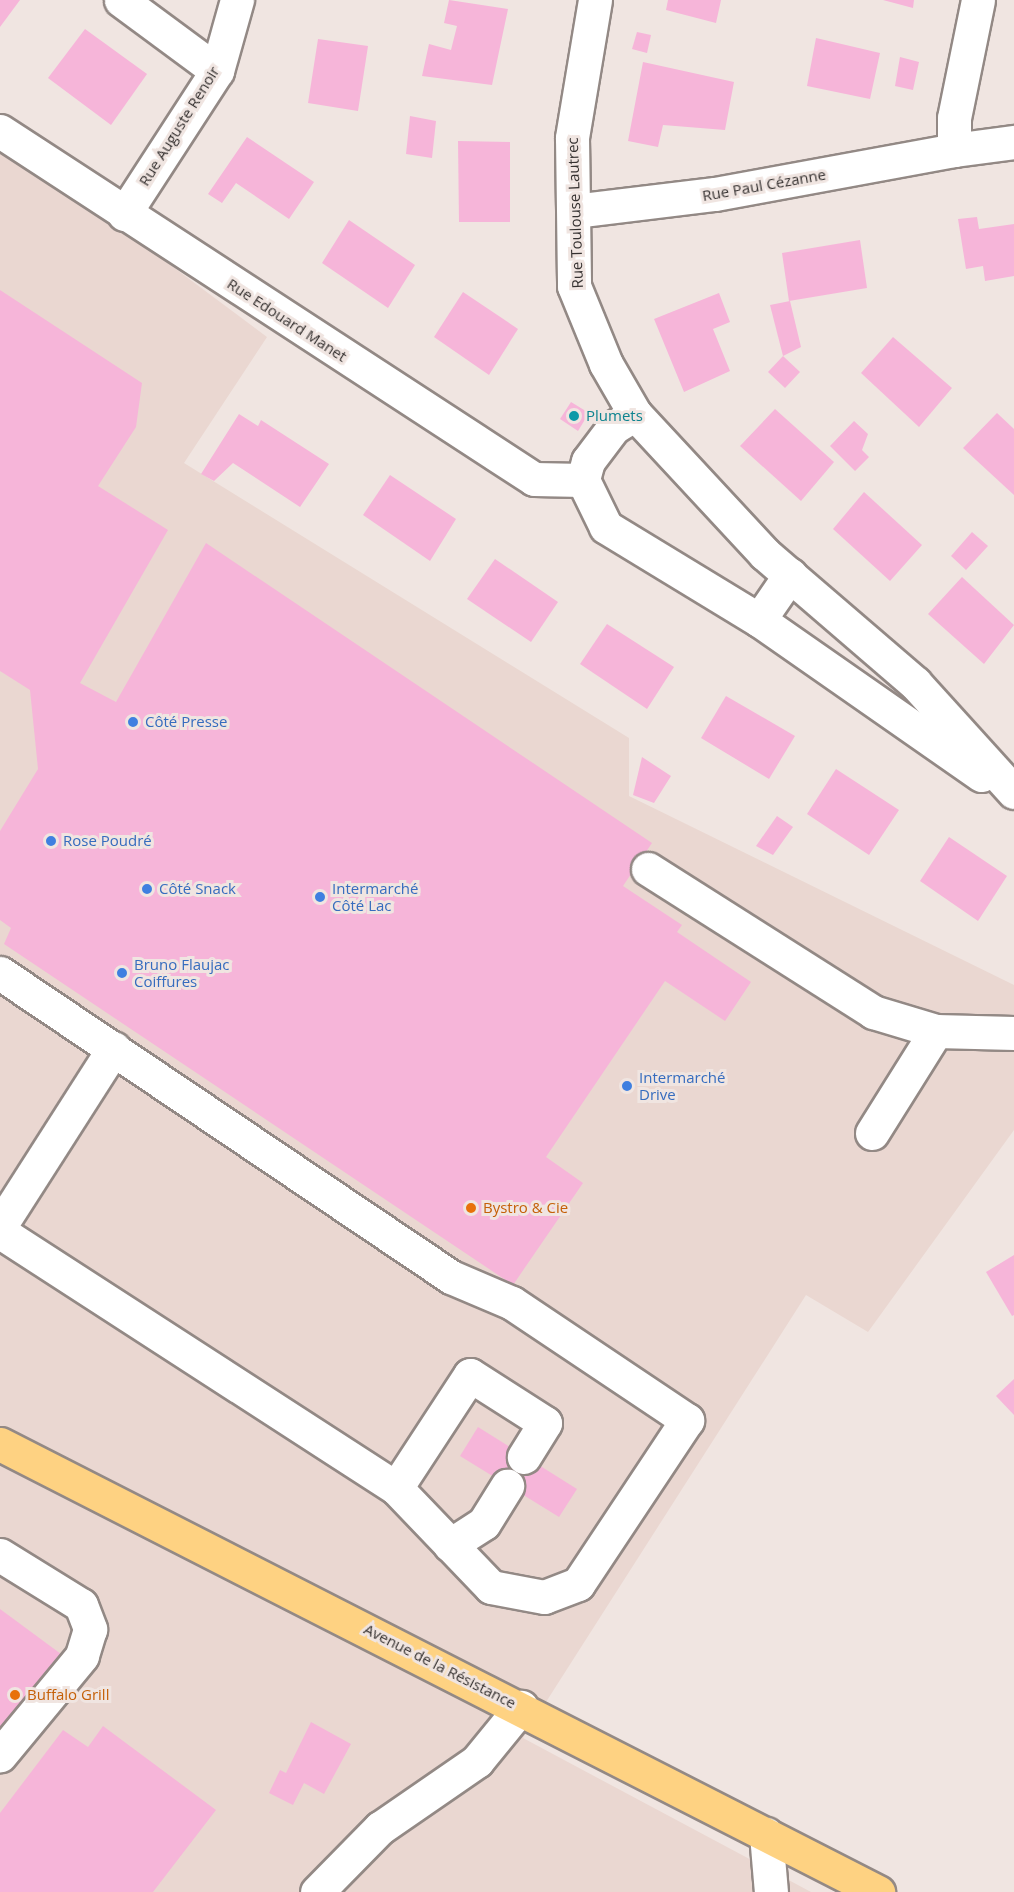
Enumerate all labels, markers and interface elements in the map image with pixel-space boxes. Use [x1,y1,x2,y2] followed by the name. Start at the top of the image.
[135,63,223,189] street label: Rue Auguste Renoir
[563,137,587,289] street label: Rue Toulouse Lautrec
[701,165,827,205] street label: Rue Paul Cézanne
[224,275,350,365] street label: Rue Edouard Manet
[586,407,643,425] place label: Plumets
[567,409,581,423] marker: Plumets
[145,713,227,731] place label: Côté Presse
[126,715,140,729] marker: Côté Presse
[63,832,152,850] place label: Rose Poudré
[44,834,58,848] marker: Rose Poudré
[332,879,418,914] place label: Intermarché Côté Lac
[159,880,236,898] place label: Côté Snack
[140,882,154,896] marker: Côté Snack
[313,890,327,904] marker: Intermarché Côté Lac
[134,955,230,990] place label: Bruno Flaujac Coiffures
[115,966,129,980] marker: Bruno Flaujac Coiffures
[639,1068,725,1103] place label: Intermarché Drive
[620,1079,634,1093] marker: Intermarché Drive
[483,1199,568,1217] place label: Bystro & Cie
[464,1201,478,1215] marker: Bystro & Cie
[361,1620,519,1712] street label: Avenue de la Résistance
[27,1686,109,1704] place label: Buffalo Grill
[8,1688,22,1702] marker: Buffalo Grill

